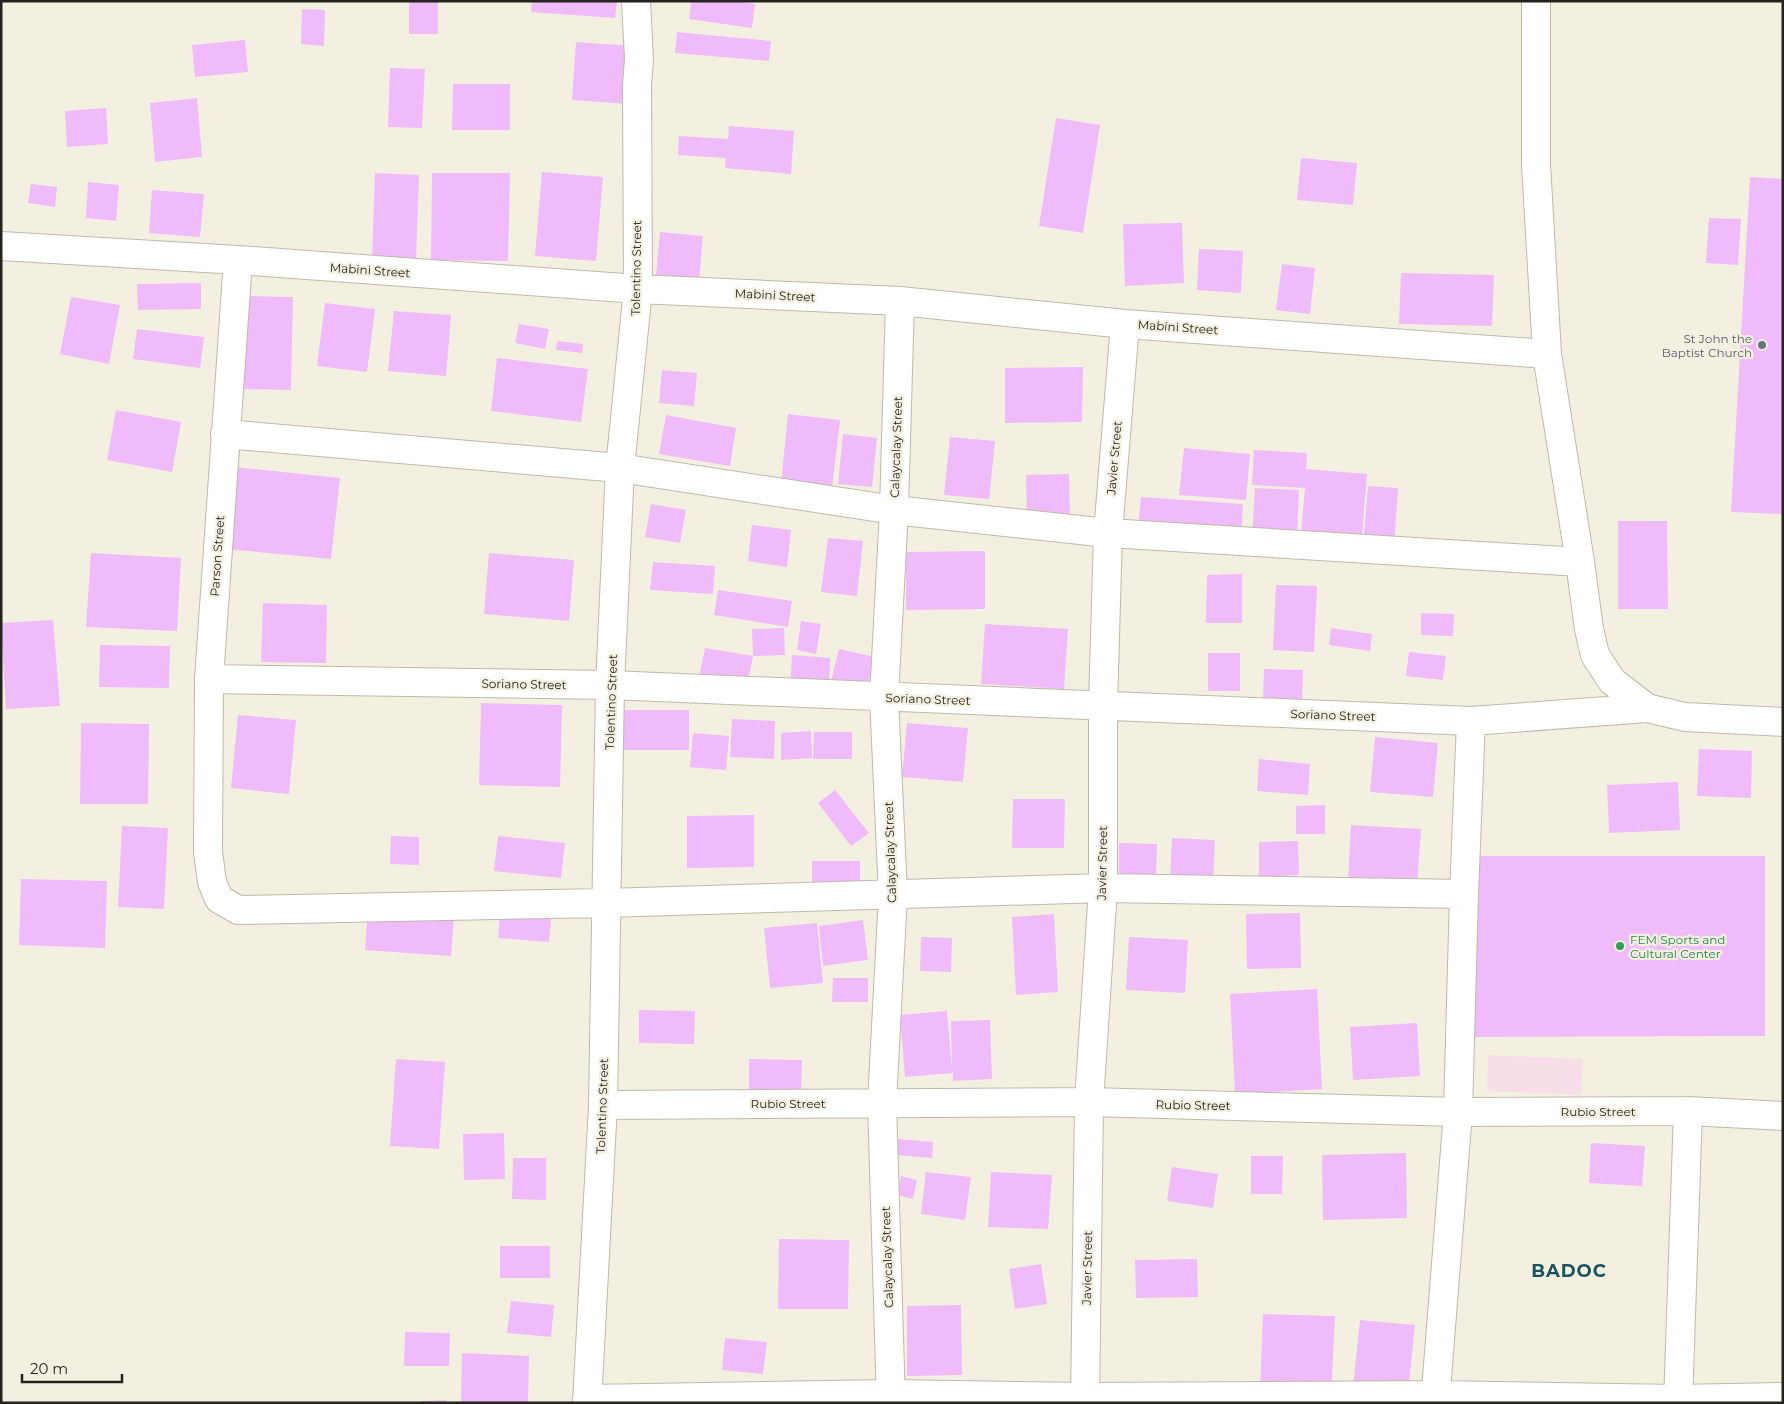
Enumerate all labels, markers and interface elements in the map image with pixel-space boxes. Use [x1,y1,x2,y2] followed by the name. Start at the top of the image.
[628,220,644,316] street label: Tolentino Street
[329,260,411,280] street label: Mabini Street
[734,285,816,305] street label: Mabini Street
[1137,317,1219,337] street label: Mabini Street
[1662,331,1752,360] place label: St John the Baptist Church
[1756,339,1768,351] marker: St John the Baptist Church
[887,396,905,498] street label: Calaycalay Street
[1103,420,1125,497] street label: Javier Street
[207,515,227,597] street label: Parson Street
[602,654,620,750] street label: Tolentino Street
[481,676,567,692] street label: Soriano Street
[885,690,971,708] street label: Soriano Street
[1290,706,1376,724] street label: Soriano Street
[881,801,899,903] street label: Calaycalay Street
[1094,826,1110,901] street label: Javier Street
[1630,932,1725,961] place label: FEM Sports and Cultural Center
[1614,940,1626,952] marker: FEM Sports and Cultural Center
[593,1058,611,1154] street label: Tolentino Street
[750,1096,826,1111] street label: Rubio Street
[1155,1097,1231,1113] street label: Rubio Street
[1560,1104,1636,1119] street label: Rubio Street
[878,1206,896,1308] street label: Calaycalay Street
[1079,1231,1095,1306] street label: Javier Street
[1531,1260,1607,1282] district label: BADOC
[22,1352,122,1384] scale bar
[30,1359,68,1378] text: 20 m

